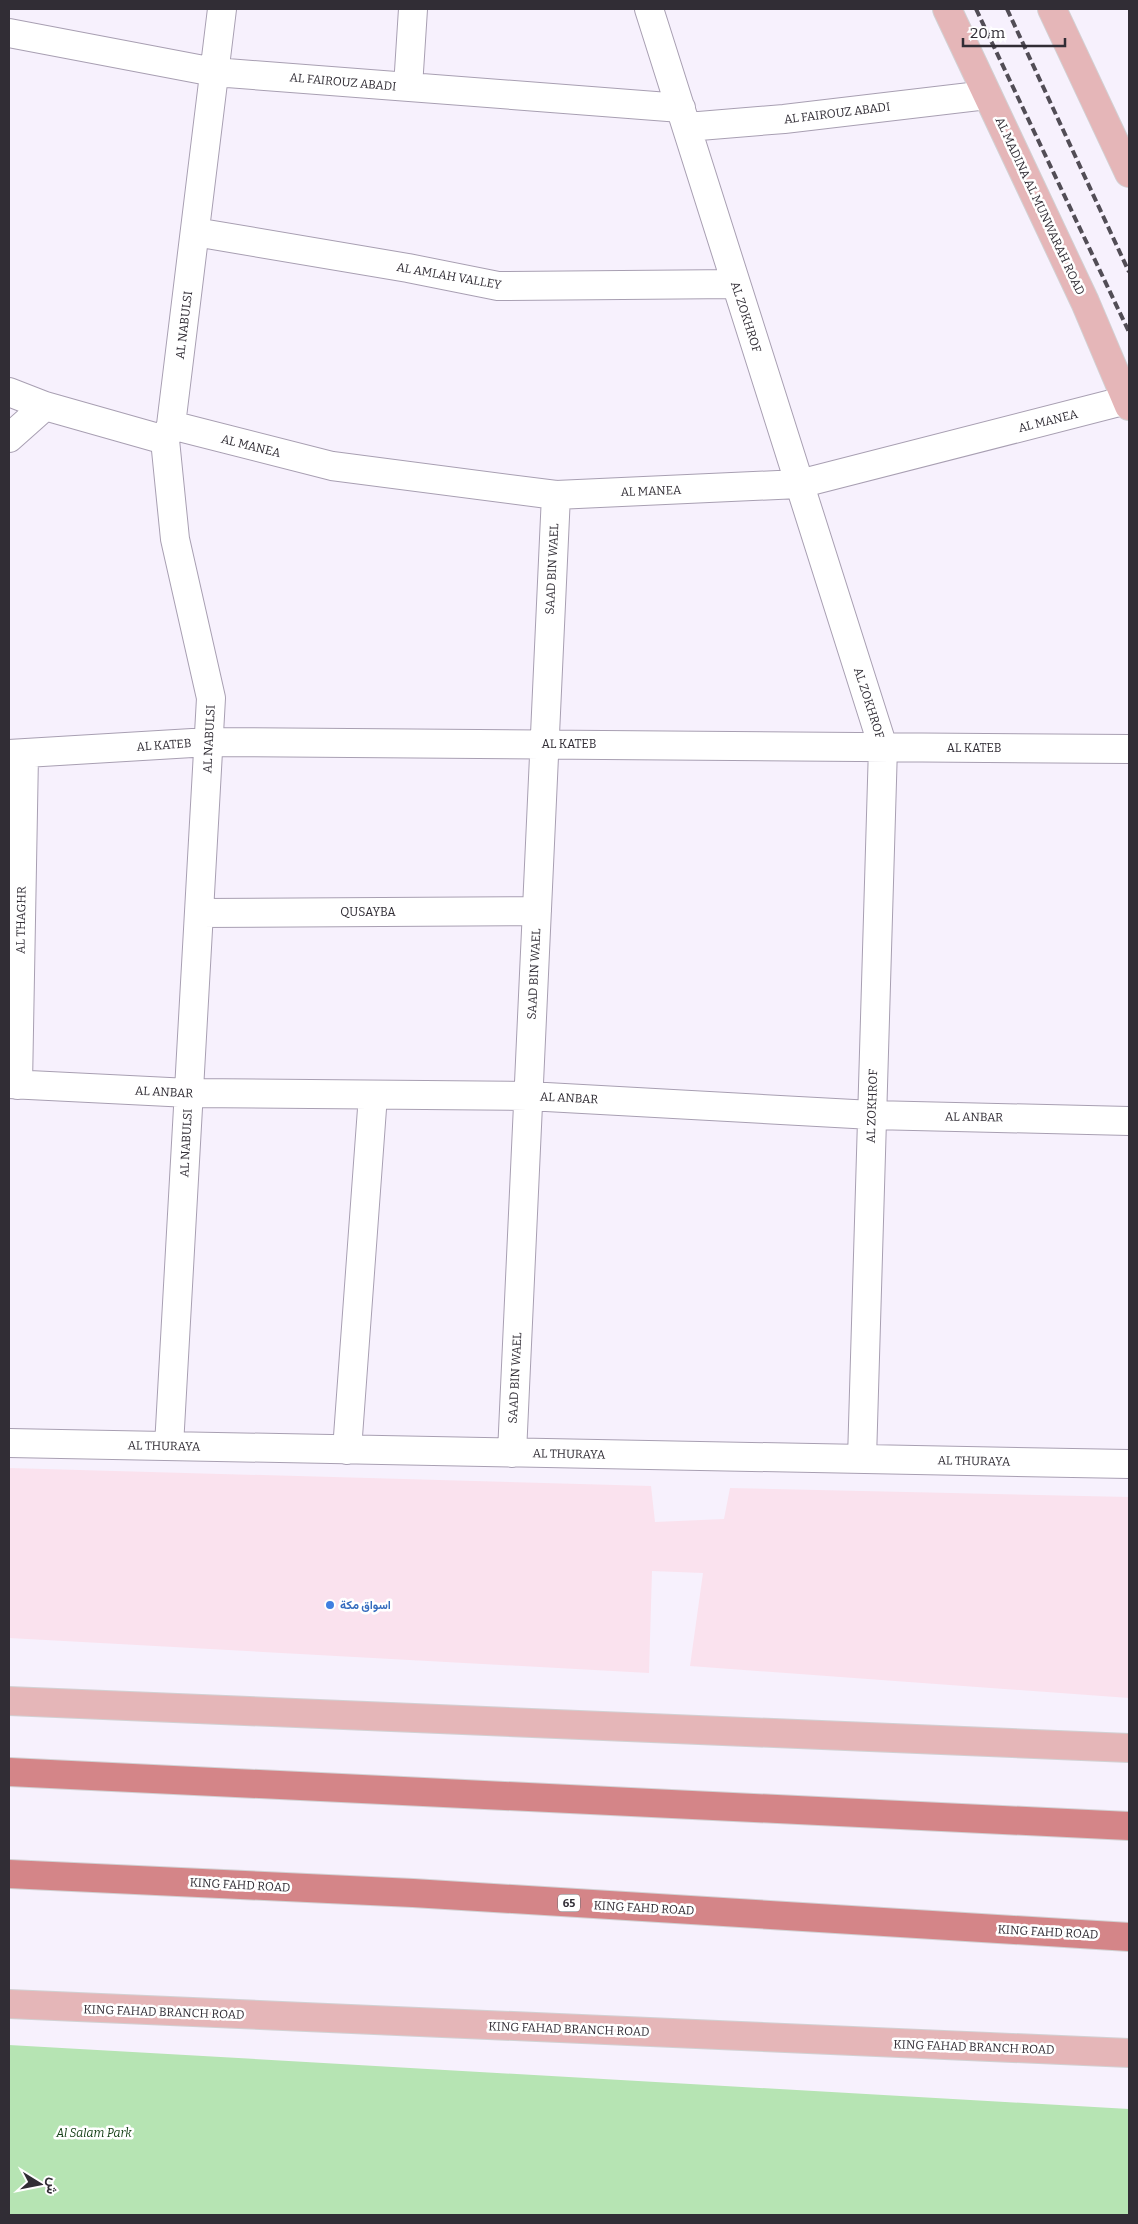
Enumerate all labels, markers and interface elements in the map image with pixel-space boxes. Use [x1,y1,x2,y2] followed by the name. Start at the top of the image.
[963,15,1066,47] scale bar
[970,24,1006,42] text: 20 m
[289,70,397,94] street label: AL FAIROUZ ABADI
[783,100,891,126] street label: AL FAIROUZ ABADI
[993,115,1087,297] street label: AL MADINA AL MUNWARAH ROAD
[396,260,503,292] street label: AL AMLAH VALLEY
[728,280,764,355] street label: AL ZOKHROF
[173,290,195,360] street label: AL NABULSI
[1017,407,1080,435] street label: AL MANEA
[220,432,283,460] street label: AL MANEA
[620,483,682,499] street label: AL MANEA
[543,523,561,615] street label: SAAD BIN WAEL
[851,666,887,741] street label: AL ZOKHROF
[200,704,218,774] street label: AL NABULSI
[136,736,192,754] street label: AL KATEB
[541,737,597,751] street label: AL KATEB
[946,741,1002,755] street label: AL KATEB
[13,886,29,954] street label: AL THAGHR
[340,905,396,919] street label: QUSAYBA
[525,928,543,1020] street label: SAAD BIN WAEL
[864,1068,880,1143] street label: AL ZOKHROF
[135,1083,193,1101] street label: AL ANBAR
[540,1089,598,1107] street label: AL ANBAR
[177,1108,195,1178] street label: AL NABULSI
[945,1109,1003,1125] street label: AL ANBAR
[506,1332,524,1424] street label: SAAD BIN WAEL
[128,1438,201,1454] street label: AL THURAYA
[533,1446,606,1462] street label: AL THURAYA
[938,1453,1011,1469] street label: AL THURAYA
[340,1598,391,1613] place label: اسواق مكة
[324,1599,336,1611] marker: اسواق مكة
[189,1875,291,1895] street label: KING FAHD ROAD
[558,1895,580,1912] road number: 65
[593,1898,695,1918] street label: KING FAHD ROAD
[997,1922,1099,1942] street label: KING FAHD ROAD
[83,2002,245,2022] street label: KING FAHAD BRANCH ROAD
[488,2019,650,2039] street label: KING FAHAD BRANCH ROAD
[893,2037,1055,2057] street label: KING FAHAD BRANCH ROAD
[55,2126,132,2140] park label: Al Salam Park
[15,2159,65,2209] north arrow
[42,2176,62,2196] text: ش

